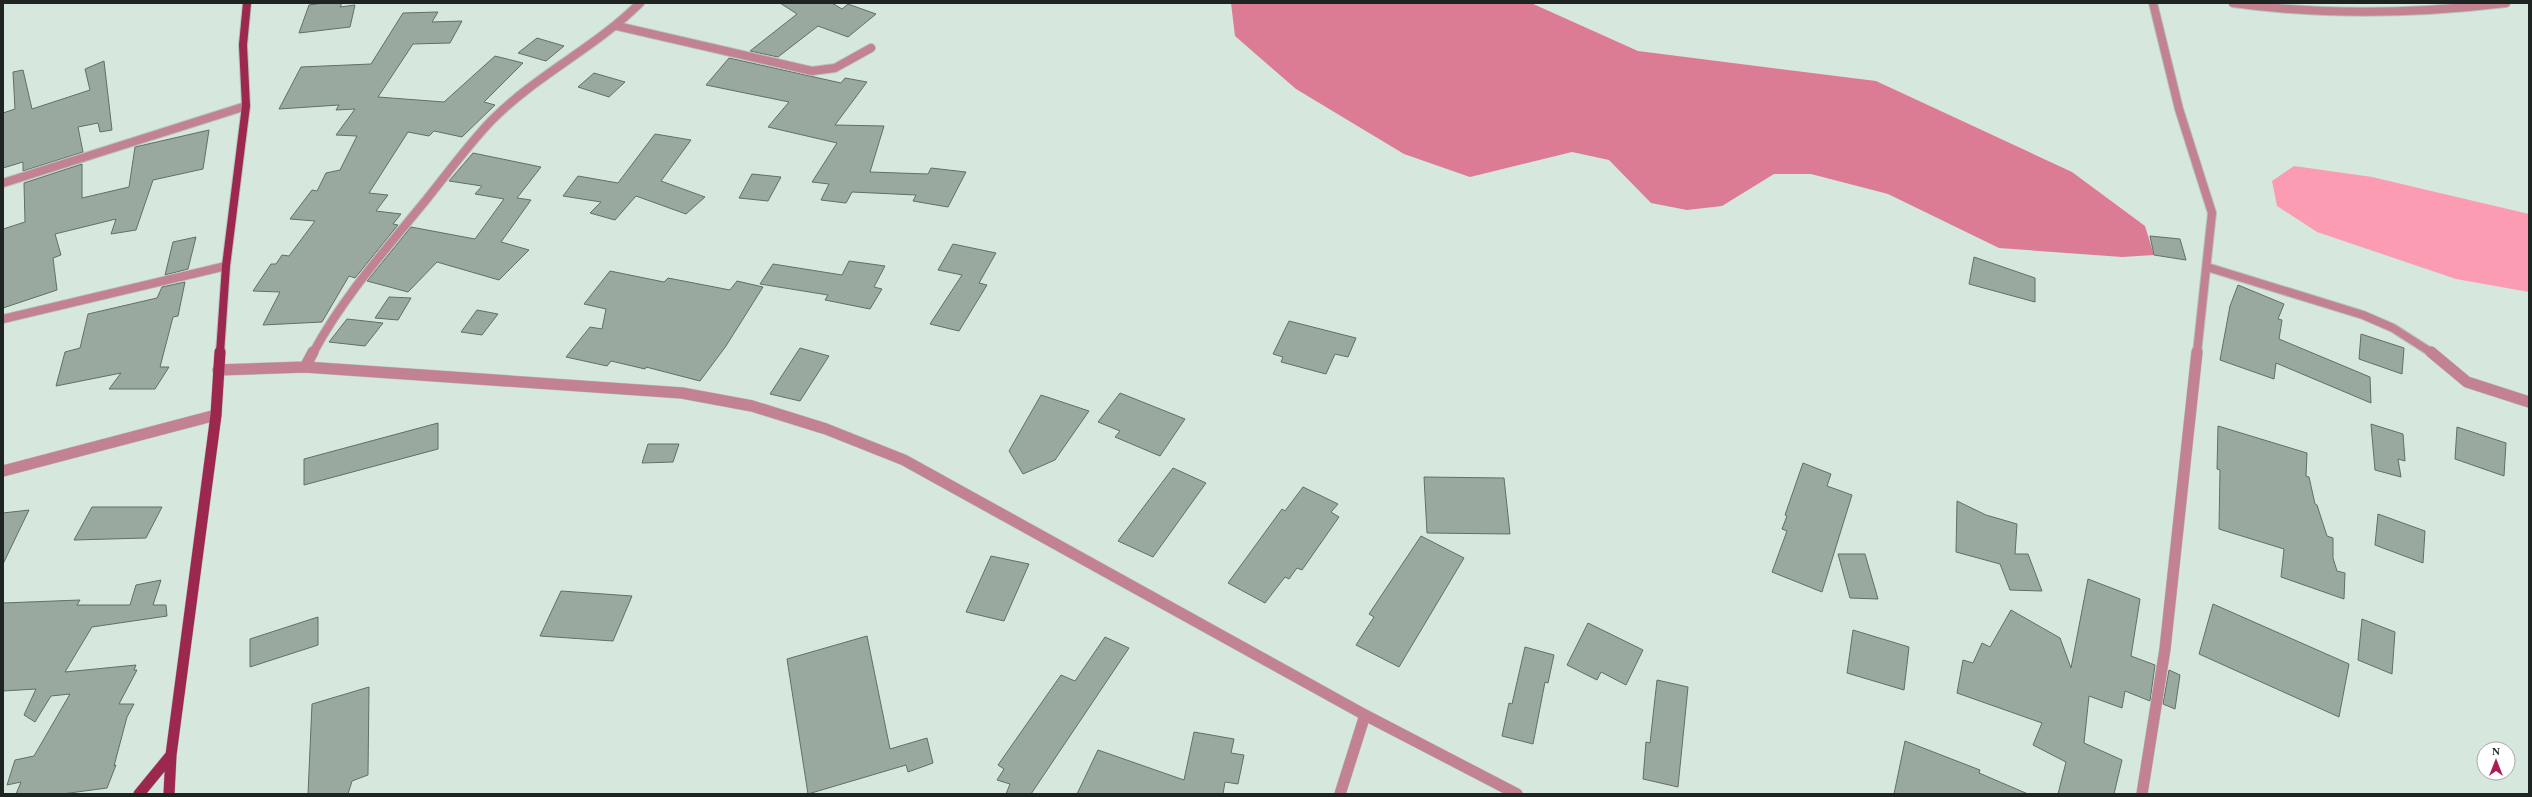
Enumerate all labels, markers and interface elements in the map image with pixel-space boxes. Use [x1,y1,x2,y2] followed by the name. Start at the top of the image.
[2476,741,2516,781] north arrow
[2492,745,2500,757] text: N

